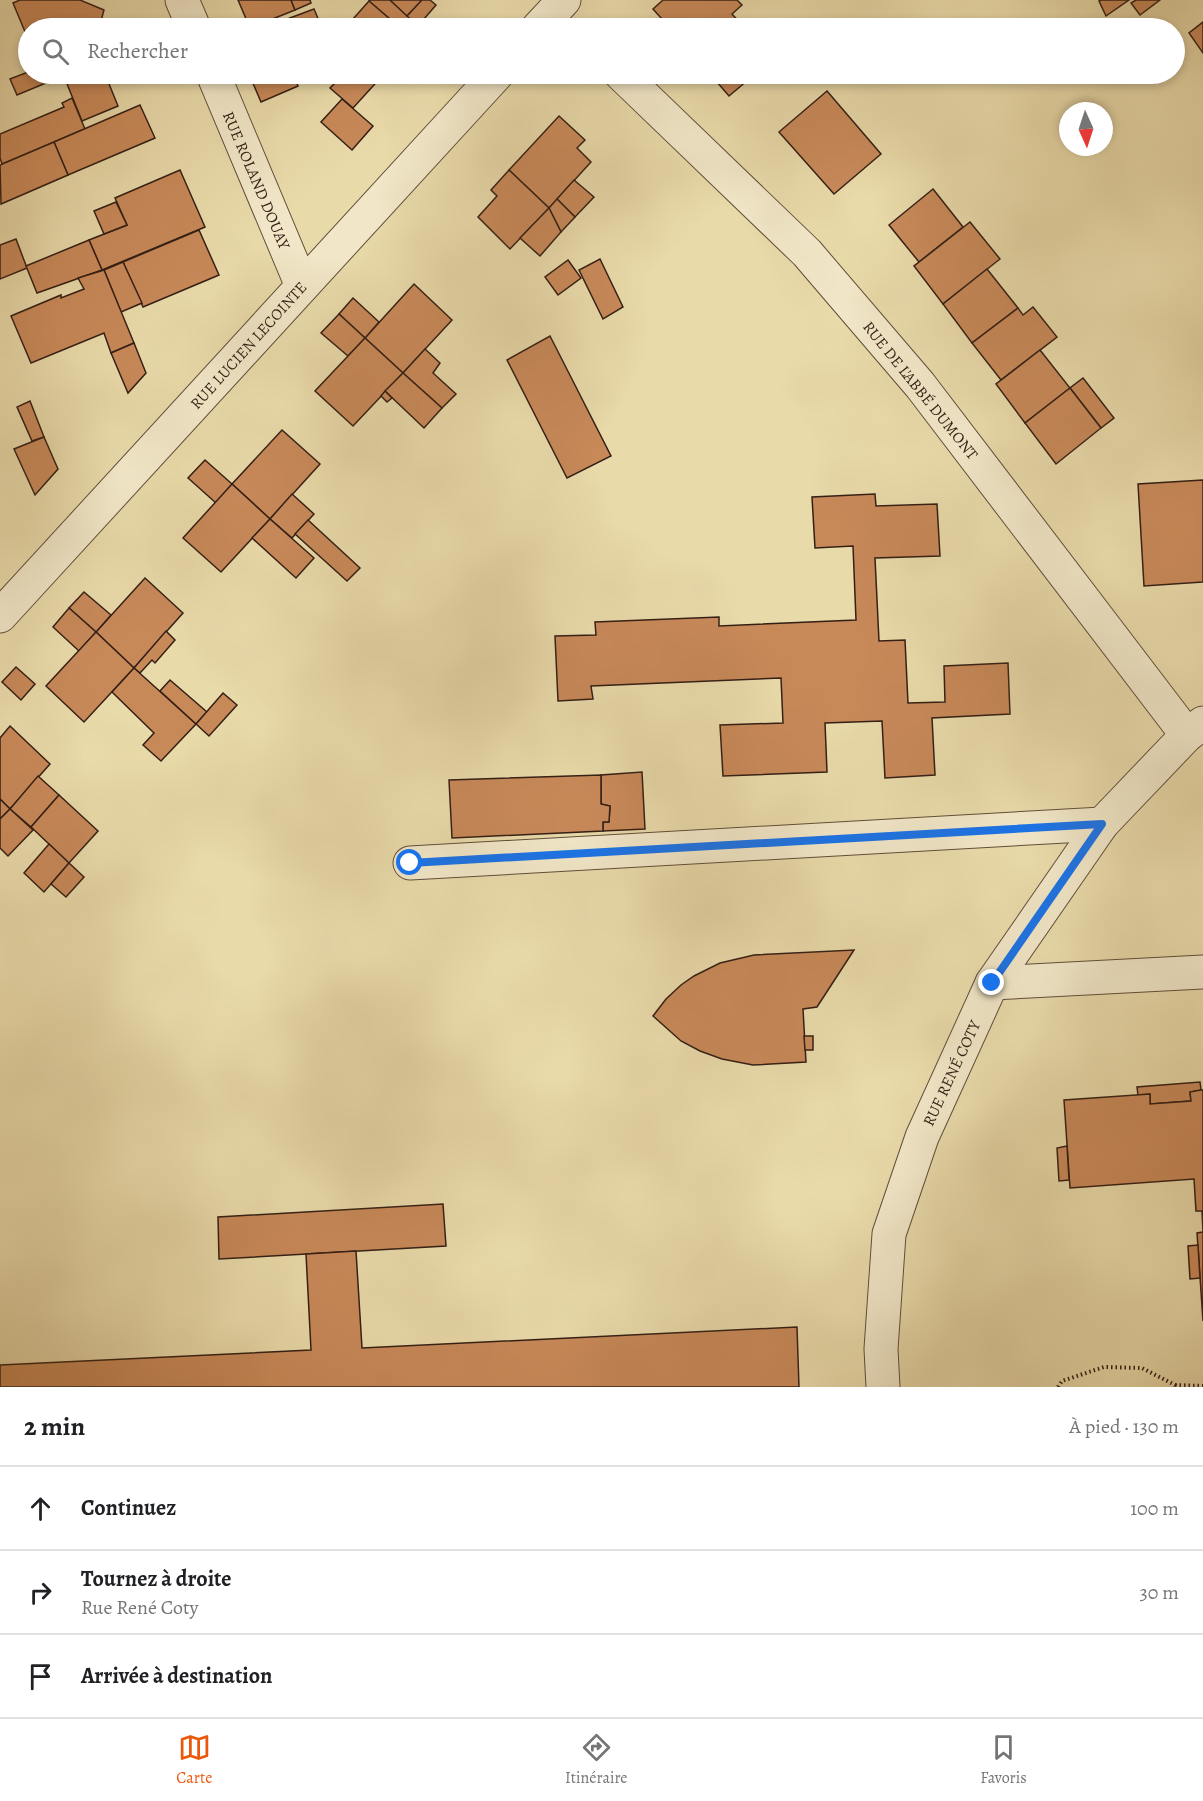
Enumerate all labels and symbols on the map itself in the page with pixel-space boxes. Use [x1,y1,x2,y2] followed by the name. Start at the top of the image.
[1059,102,1113,156] north arrow
[217,108,295,253] street label: RUE ROLAND DOUAY
[185,277,312,414] street label: RUE LUCIEN LECOINTE
[857,317,983,465] street label: RUE DE L'ABBÉ DUMONT
[396,849,422,875] route start
[978,969,1004,995] route end
[918,1017,986,1130] street label: RUE RENÉ COTY

